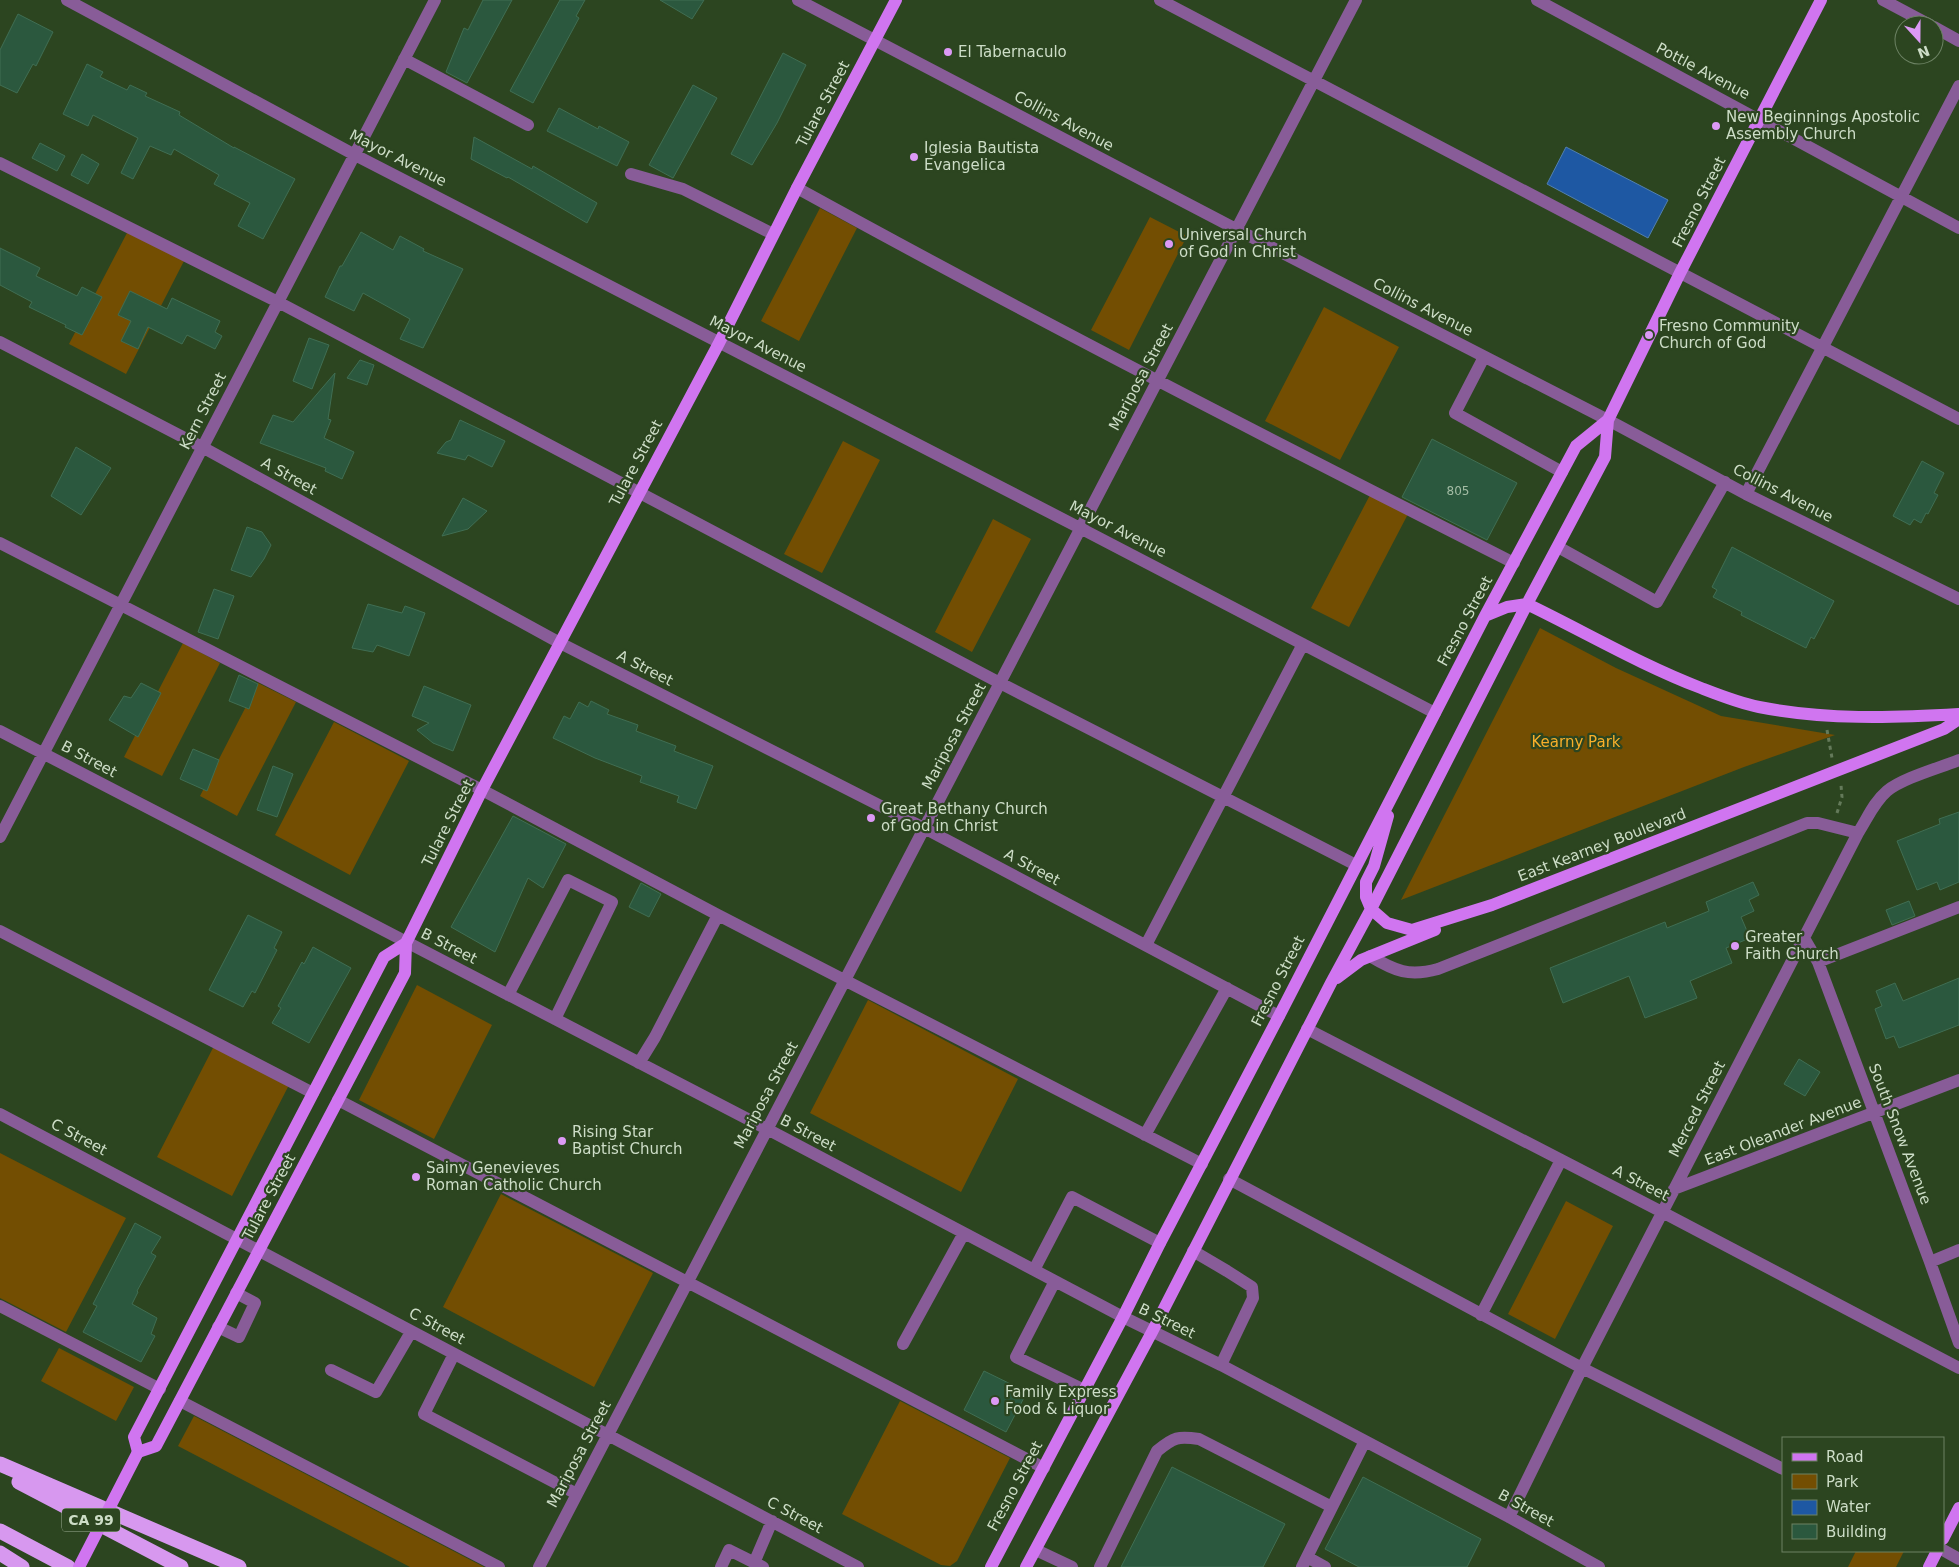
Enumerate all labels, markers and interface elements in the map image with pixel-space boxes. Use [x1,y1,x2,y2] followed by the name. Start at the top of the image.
[1894,15,1944,65] north arrow
[1653,39,1753,103] street label: Pottle Avenue
[958,43,1067,61] place label: El Tabernaculo
[1915,43,1932,62] text: N
[942,46,954,58] marker: El Tabernaculo
[792,58,853,151] street label: Tulare Street
[1011,87,1117,155] street label: Collins Avenue
[1726,108,1920,143] place label: New Beginnings Apostolic Assembly Church
[1710,120,1722,132] marker: New Beginnings Apostolic Assembly Church
[346,126,450,190] street label: Mayor Avenue
[924,139,1039,174] place label: Iglesia Bautista Evangelica
[908,151,920,163] marker: Iglesia Bautista Evangelica
[1668,154,1730,250] street label: Fresno Street
[1179,226,1307,261] place label: Universal Church of God in Christ
[1163,238,1175,250] marker: Universal Church of God in Christ
[1370,274,1476,340] street label: Collins Avenue
[706,312,810,376] street label: Mayor Avenue
[1659,317,1800,352] place label: Fresno Community Church of God
[1105,320,1177,434] street label: Mariposa Street
[1643,329,1655,341] marker: Fresno Community Church of God
[176,369,230,453] street label: Kern Street
[605,417,666,510] street label: Tulare Street
[258,453,320,499] street label: A Street
[1730,460,1836,526] street label: Collins Avenue
[1447,484,1469,498] house number: 805
[1066,497,1170,561] street label: Mayor Avenue
[1434,573,1496,669] street label: Fresno Street
[614,646,676,690] street label: A Street
[918,679,990,793] street label: Mariposa Street
[1532,733,1621,751] park label: Kearny Park
[58,737,120,781] street label: B Street
[418,776,478,870] street label: Tulare Street
[881,800,1048,835] place label: Great Bethany Church of God in Christ
[1515,805,1689,885] street label: East Kearney Boulevard
[865,812,877,824] marker: Great Bethany Church of God in Christ
[1001,845,1063,889] street label: A Street
[418,924,480,968] street label: B Street
[1745,928,1839,963] place label: Greater Faith Church
[1247,933,1309,1029] street label: Fresno Street
[1729,940,1741,952] marker: Greater Faith Church
[730,1038,802,1152] street label: Mariposa Street
[1665,1058,1729,1160] street label: Merced Street
[1865,1061,1935,1207] street label: South Snow Avenue
[1702,1093,1864,1169] street label: East Oleander Avenue
[777,1111,839,1155] street label: B Street
[48,1115,110,1159] street label: C Street
[572,1123,683,1158] place label: Rising Star Baptist Church
[556,1135,568,1147] marker: Rising Star Baptist Church
[238,1151,299,1244] street label: Tulare Street
[426,1159,602,1194] place label: Sainy Genevieves Roman Catholic Church
[1610,1161,1672,1205] street label: A Street
[410,1171,422,1183] marker: Sainy Genevieves Roman Catholic Church
[1136,1300,1198,1342] street label: B Street
[406,1304,468,1348] street label: C Street
[1005,1383,1117,1418] place label: Family Express Food & Liquor
[989,1395,1001,1407] marker: Family Express Food & Liquor
[543,1397,615,1511] street label: Mariposa Street
[1782,1437,1944,1552] legend
[984,1438,1046,1534] street label: Fresno Street
[1826,1448,1864,1466] text: Road
[1826,1473,1859,1491] text: Park
[1495,1485,1557,1531] street label: B Street
[764,1493,826,1537] street label: C Street
[1826,1498,1871,1516] text: Water
[62,1508,120,1532] road number: CA 99
[1826,1523,1887,1541] text: Building

